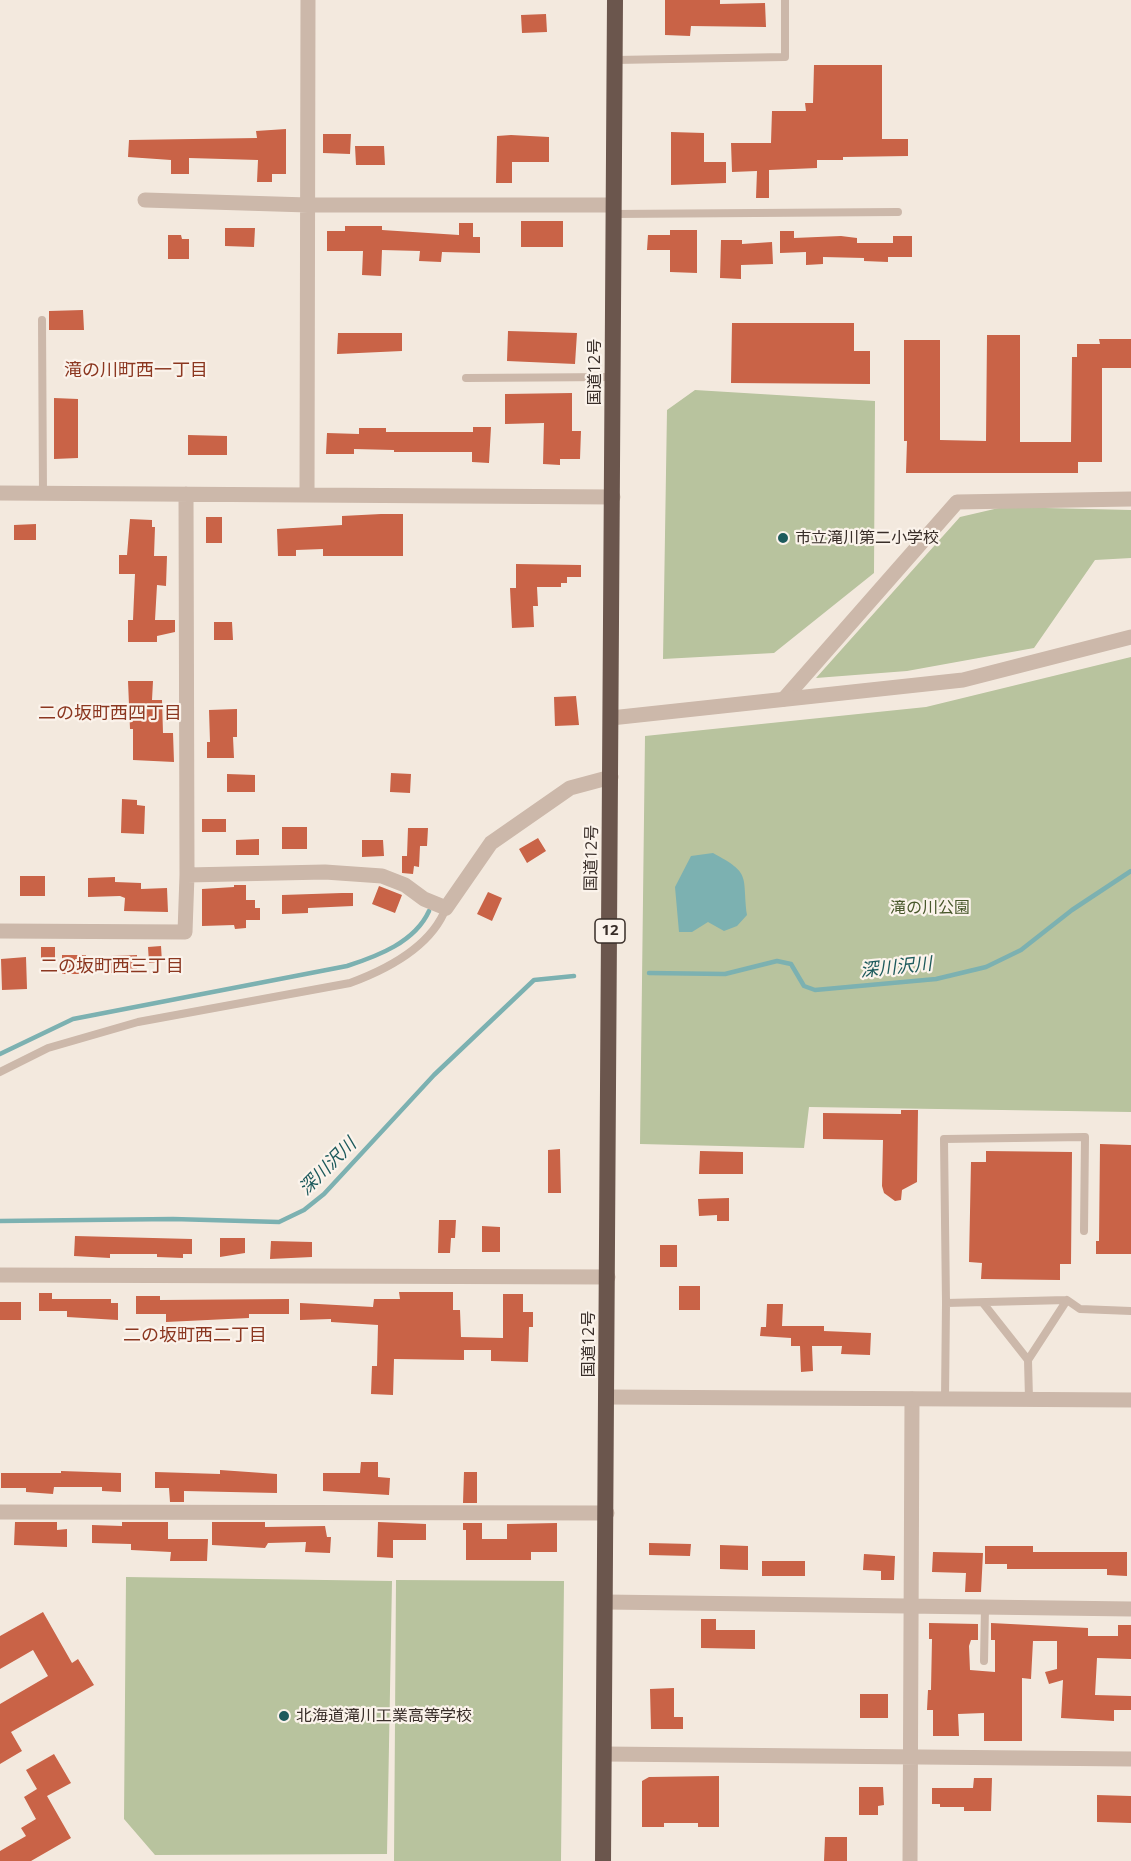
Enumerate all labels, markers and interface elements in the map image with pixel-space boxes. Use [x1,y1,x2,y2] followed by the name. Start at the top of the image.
[585,339,605,405] street label: 国道12号
[64,360,208,382] district label: 滝の川町西一丁目
[795,528,939,548] place label: 市立滝川第二小学校
[776,531,790,545] marker: 市立滝川第二小学校
[38,703,182,725] district label: 二の坂町西四丁目
[582,825,602,891] street label: 国道12号
[890,898,970,918] park label: 滝の川公園
[595,919,625,943] road number: 12
[859,953,933,983] water label: 深川沢川
[40,956,184,978] district label: 二の坂町西三丁目
[295,1134,361,1200] water label: 深川沢川
[579,1311,599,1377] street label: 国道12号
[123,1325,267,1347] district label: 二の坂町西二丁目
[296,1706,472,1726] place label: 北海道滝川工業高等学校
[277,1709,291,1723] marker: 北海道滝川工業高等学校

